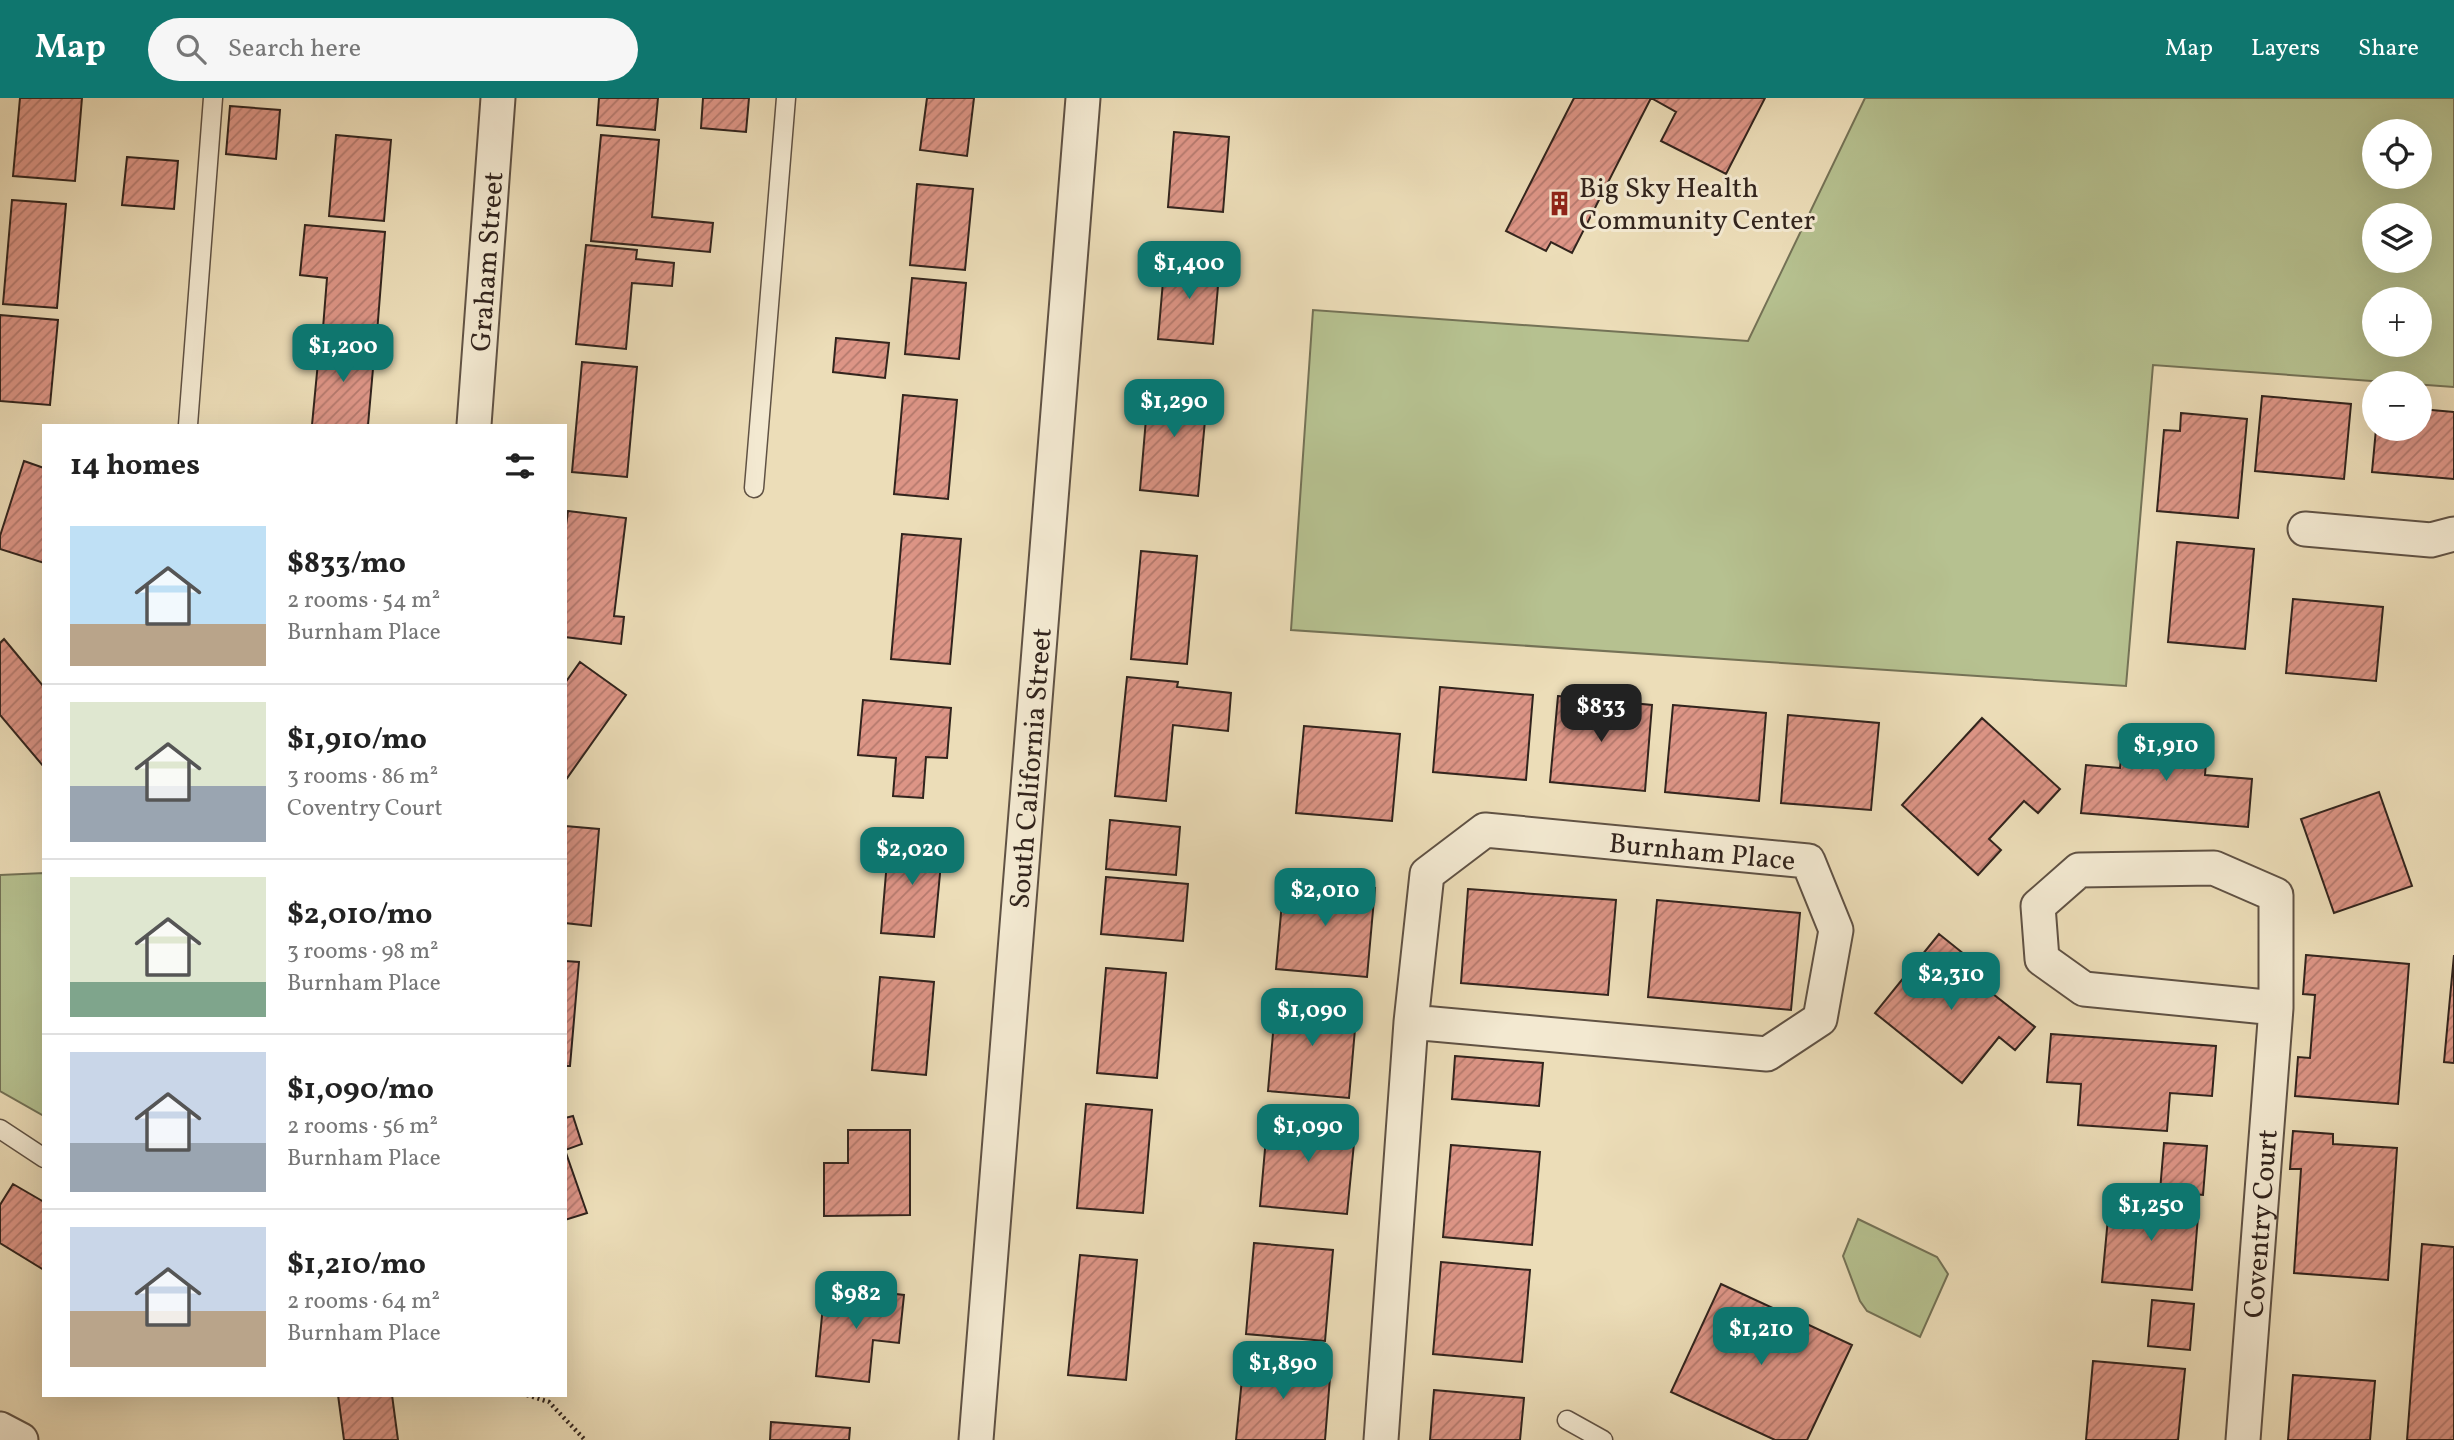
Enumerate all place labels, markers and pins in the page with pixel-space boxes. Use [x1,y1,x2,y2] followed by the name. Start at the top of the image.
[1579,170,1816,241] place label: Big Sky Health Community Center
[1545,189,1573,217] building icon: Big Sky Health Community Center
[1132,242,1246,301] pin: $1,400
[286,324,400,384] pin: $1,200
[1117,380,1231,439] pin: $1,290
[1560,684,1642,744] pin: $833
[2109,724,2223,783] pin: $1,910
[855,828,969,887] pin: $2,020
[1268,868,1382,928] pin: $2,010
[1894,953,2008,1012] pin: $2,310
[1255,988,1369,1048] pin: $1,090
[1251,1104,1365,1164] pin: $1,090
[2094,1184,2208,1243] pin: $1,250
[815,1272,897,1331] pin: $982
[1704,1308,1818,1367] pin: $1,210
[1226,1342,1340,1401] pin: $1,890

